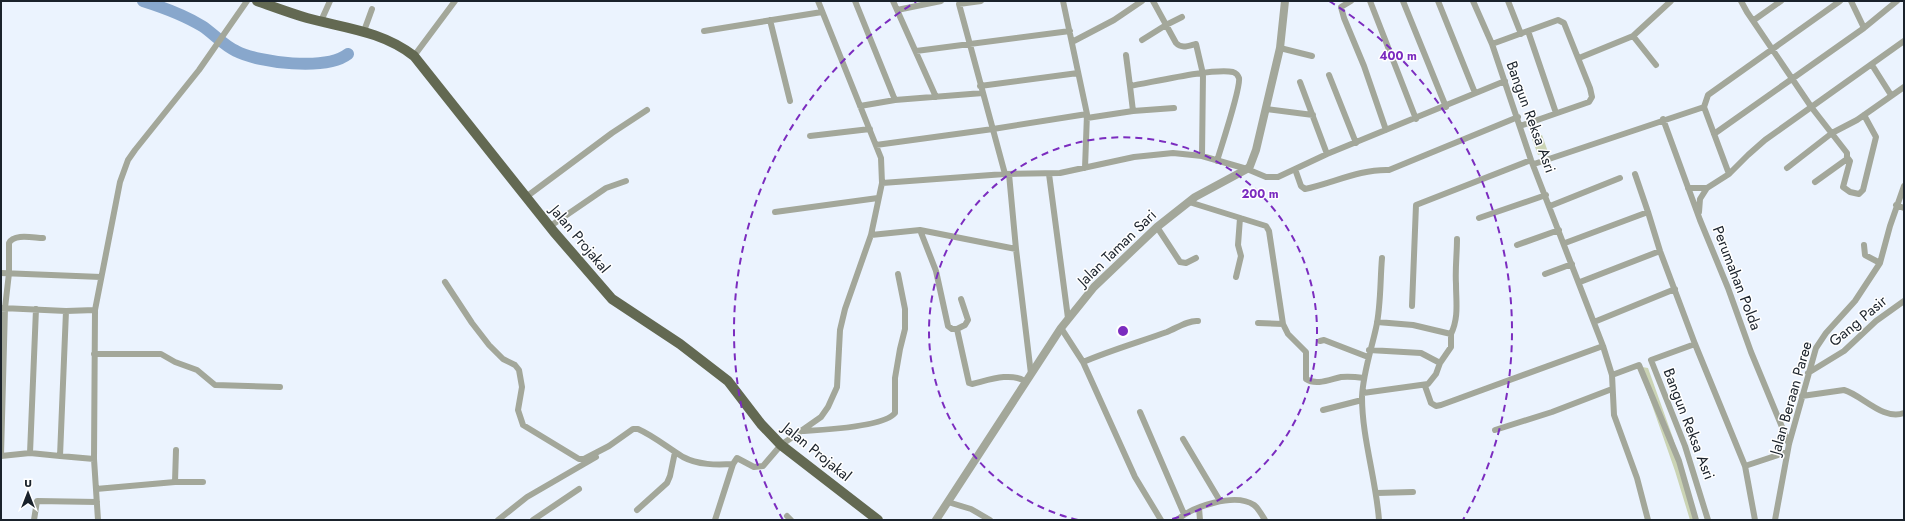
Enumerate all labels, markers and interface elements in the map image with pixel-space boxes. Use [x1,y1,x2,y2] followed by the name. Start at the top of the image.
[1379,47,1417,65] text: 400 m
[1501,58,1561,176] street label: Bangun Reksa Asri
[1241,185,1279,203] text: 200 m
[544,199,615,278] street label: Jalan Projakal
[1071,205,1161,293] street label: Jalan Taman Sari
[1707,223,1767,333] street label: Perumahan Polda
[1824,290,1892,352] street label: Gang Pasir
[1116,324,1130,338] centre of rings
[1764,338,1818,459] street label: Jalan Beraan Paree
[1658,365,1720,483] street label: Bangun Reksa Asri
[776,416,856,487] street label: Jalan Projakal
[8,473,48,513] north arrow
[24,475,32,491] text: U

